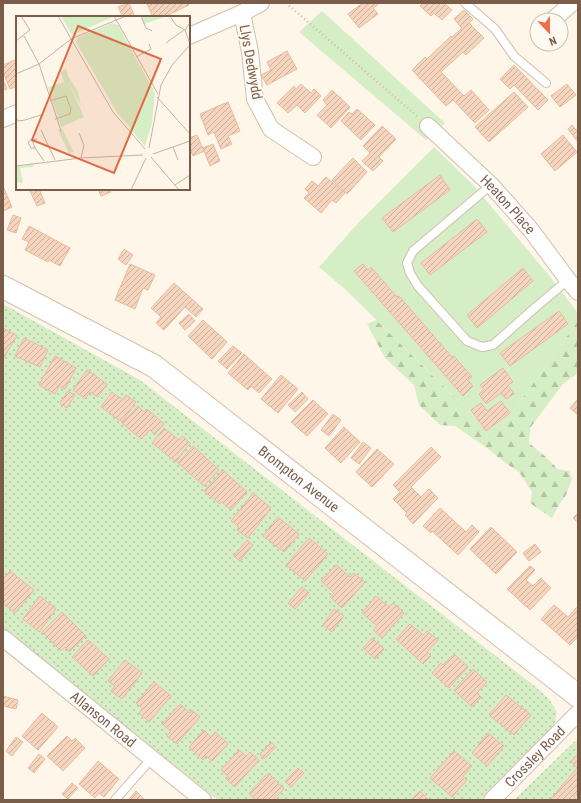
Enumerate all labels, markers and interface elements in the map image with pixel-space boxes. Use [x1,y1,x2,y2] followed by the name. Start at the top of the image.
[529,12,569,52] north arrow
[16,16,190,190] inset map
[237,23,265,101] street label: Llys Dedwydd
[547,34,558,48] text: N
[477,172,539,237] street label: Heaton Place
[255,442,343,515] street label: Brompton Avenue
[67,688,139,750] street label: Allanson Road
[501,723,568,790] street label: Crossley Road

